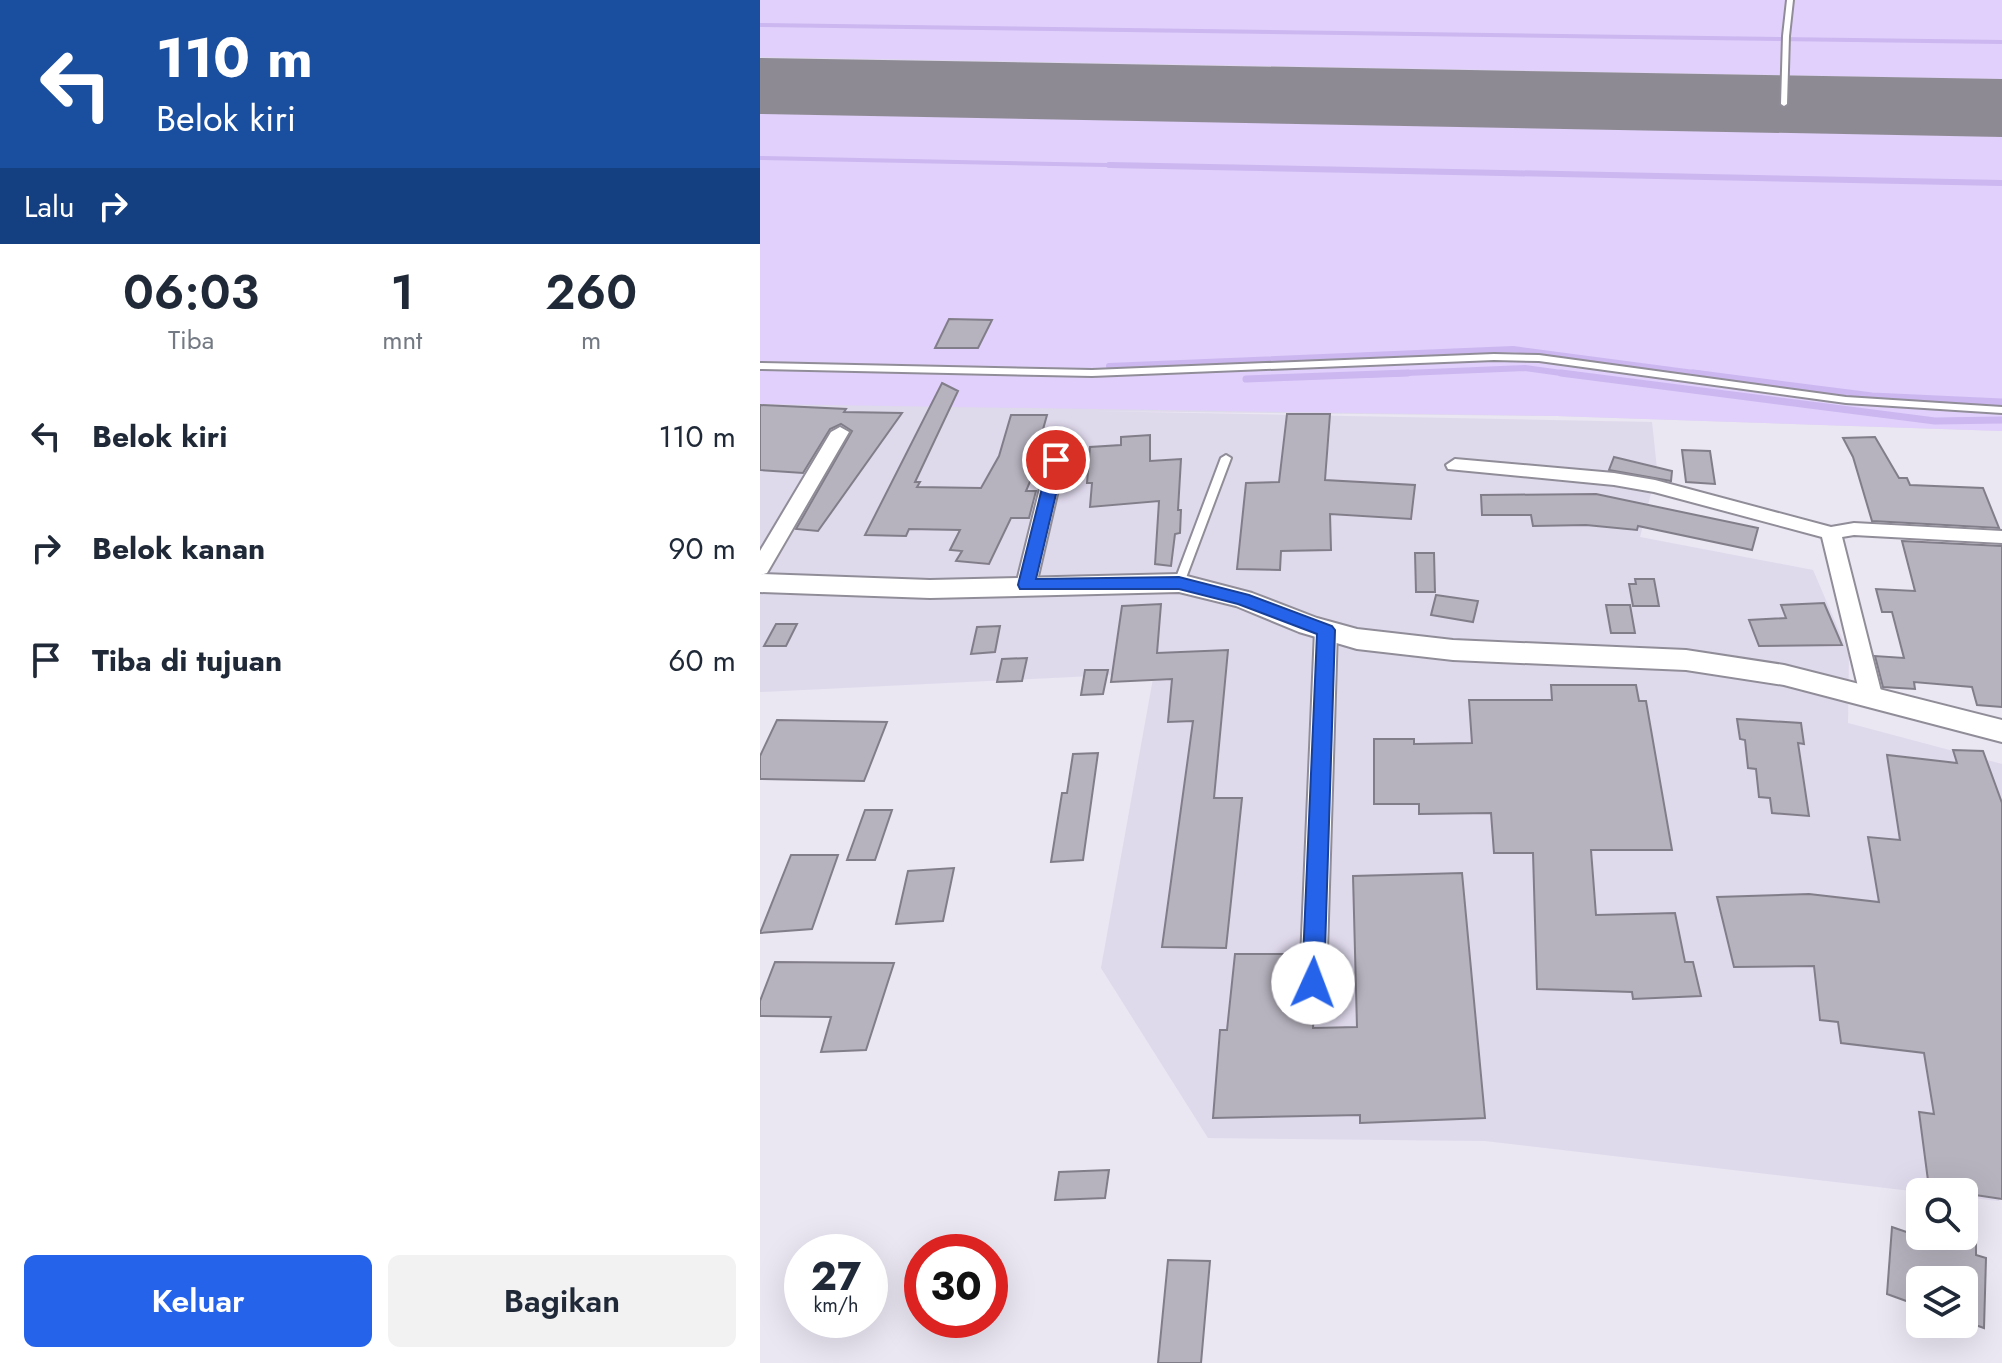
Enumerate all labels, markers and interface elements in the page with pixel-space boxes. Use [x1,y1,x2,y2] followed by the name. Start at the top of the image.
[156,17,313,98] text: 110 m
[24,32,128,136] icon: left
[156,92,296,144] text: Belok kiri
[91,184,135,228] icon: right
[24,185,75,228] text: Lalu
[123,258,259,327] text: 06:03
[390,258,414,327] text: 1
[545,258,637,327] text: 260
[168,321,214,359] text: Tiba
[382,321,422,359] text: mnt
[581,321,601,359] text: m
[24,414,68,458] icon: left
[92,415,227,458] text: Belok kiri
[659,415,736,458] text: 110 m
[1022,426,1090,494] pin
[1034,438,1078,482] icon: arrive
[24,526,68,570] icon: right
[92,527,265,570] text: Belok kanan
[668,527,736,570] text: 90 m
[24,638,68,682] icon: arrive
[92,639,282,682] text: Tiba di tujuan
[668,639,736,682] text: 60 m
[1271,941,1355,1025] position arrow
[1906,1178,1978,1338] map controls
[1906,1178,1978,1250] button: search
[904,1234,1008,1338] speed limit sign: 30
[811,1247,861,1305] text: 27
[24,1255,372,1347] button: Keluar
[388,1255,736,1347] button: Bagikan
[1906,1266,1978,1338] button: layers
[813,1291,859,1320] text: km/h

